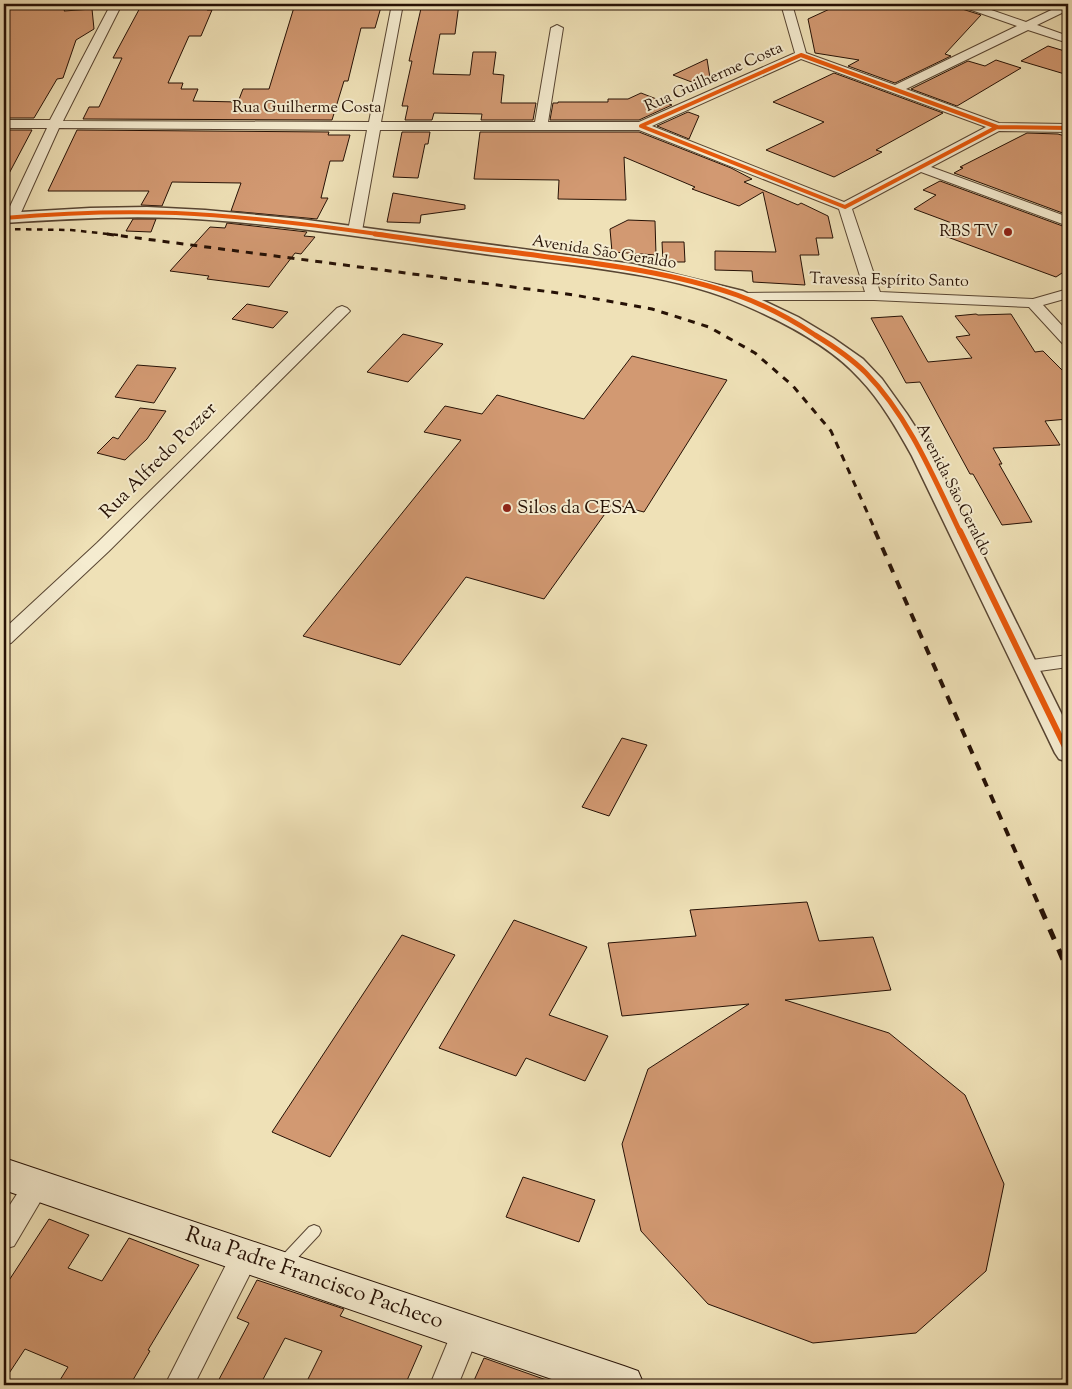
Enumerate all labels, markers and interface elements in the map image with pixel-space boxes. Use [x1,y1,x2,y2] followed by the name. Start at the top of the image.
[641,37,787,119] street label: Rua Guilherme Costa
[232,97,382,120] street label: Rua Guilherme Costa
[939,221,998,244] place label: RBS TV
[1002,226,1014,238] marker: RBS TV
[530,230,678,276] street label: Avenida São Geraldo
[809,268,969,294] street label: Travessa Espírito Santo
[94,396,224,526] street label: Rua Alfredo Pozzer
[910,420,996,560] street label: Avenida São Geraldo
[517,495,638,522] place label: Silos da CESA
[501,502,513,514] marker: Silos da CESA
[181,1220,447,1338] street label: Rua Padre Francisco Pacheco

